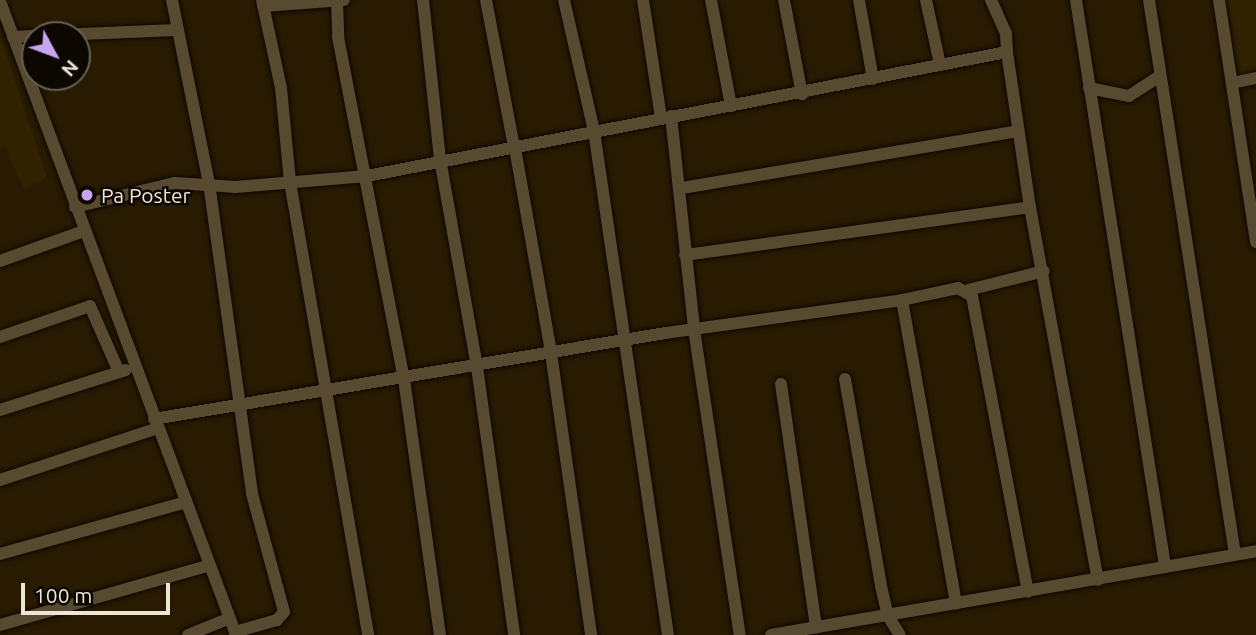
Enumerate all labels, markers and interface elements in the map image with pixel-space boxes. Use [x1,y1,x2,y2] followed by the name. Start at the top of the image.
[21,21,91,91] north arrow
[57,56,83,81] text: N
[101,182,190,208] place label: Pa Poster
[79,187,95,203] marker: Pa Poster
[24,568,173,612] scale bar
[34,583,92,607] text: 100 m

